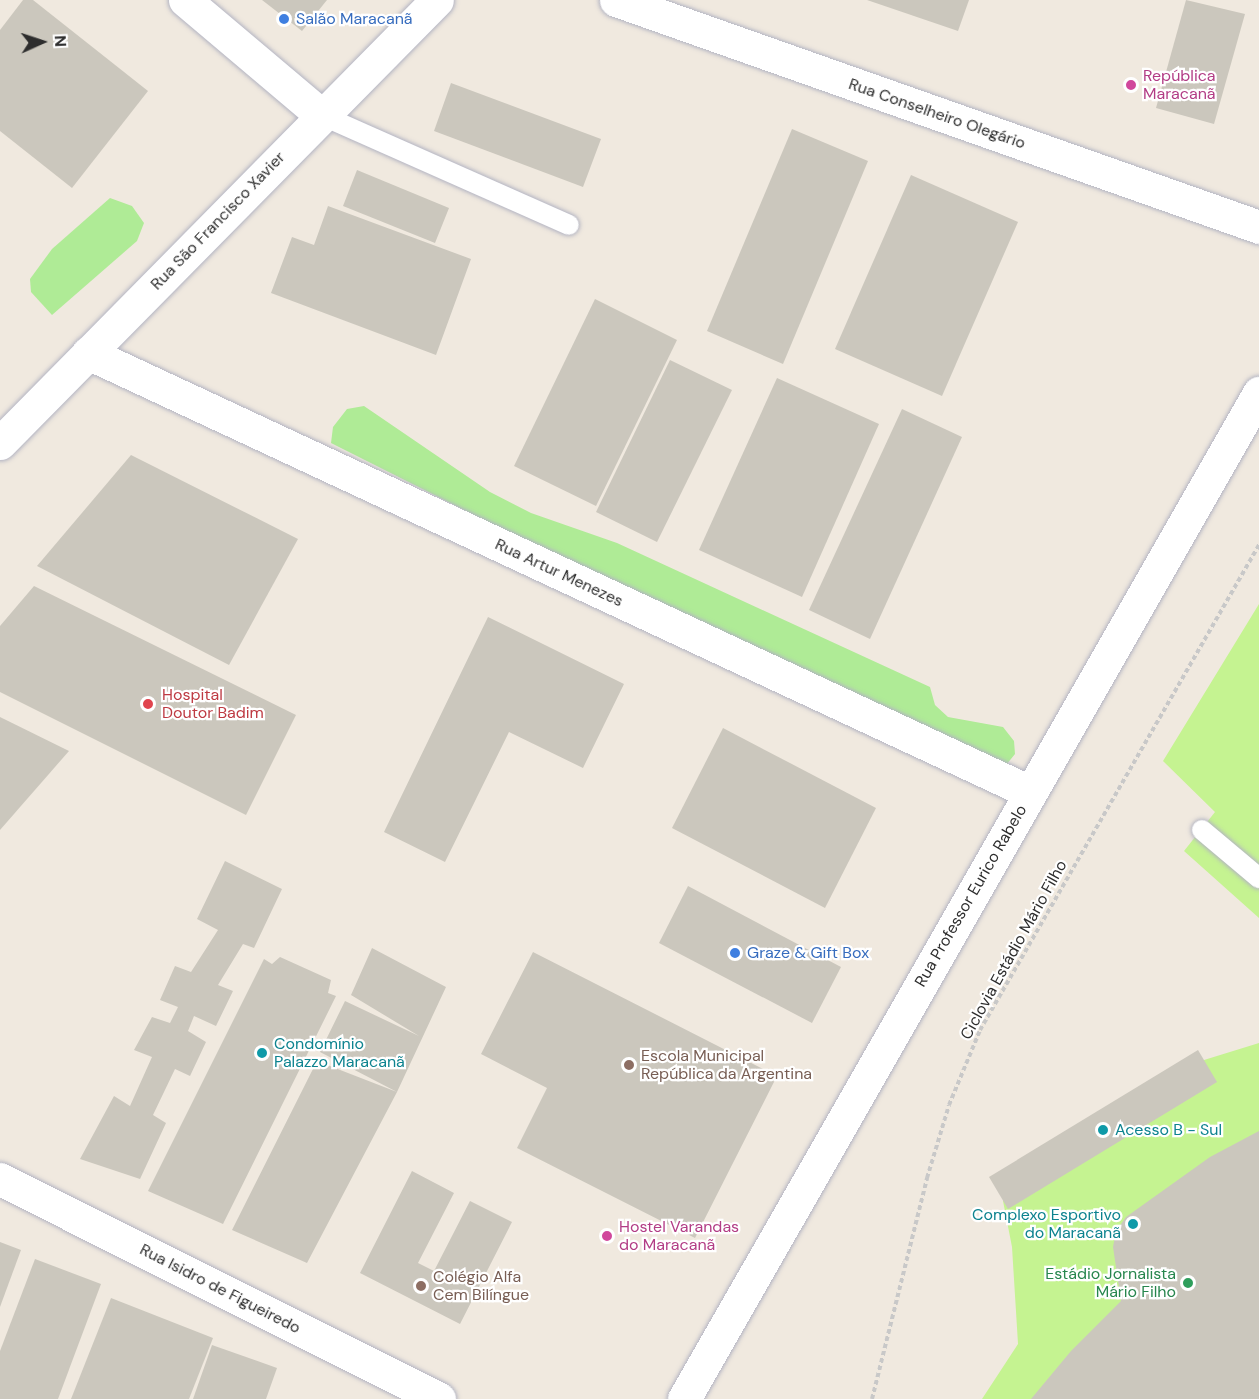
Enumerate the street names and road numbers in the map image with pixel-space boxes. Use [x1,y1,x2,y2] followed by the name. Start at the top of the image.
[846,75,1028,153] street label: Rua Conselheiro Olegário
[147,148,289,294] street label: Rua São Francisco Xavier
[492,535,626,611] street label: Rua Artur Menezes
[911,802,1031,990] street label: Rua Professor Eurico Rabelo
[957,857,1071,1043] street label: Ciclovia Estádio Mário Filho
[136,1240,304,1338] street label: Rua Isidro de Figueiredo

